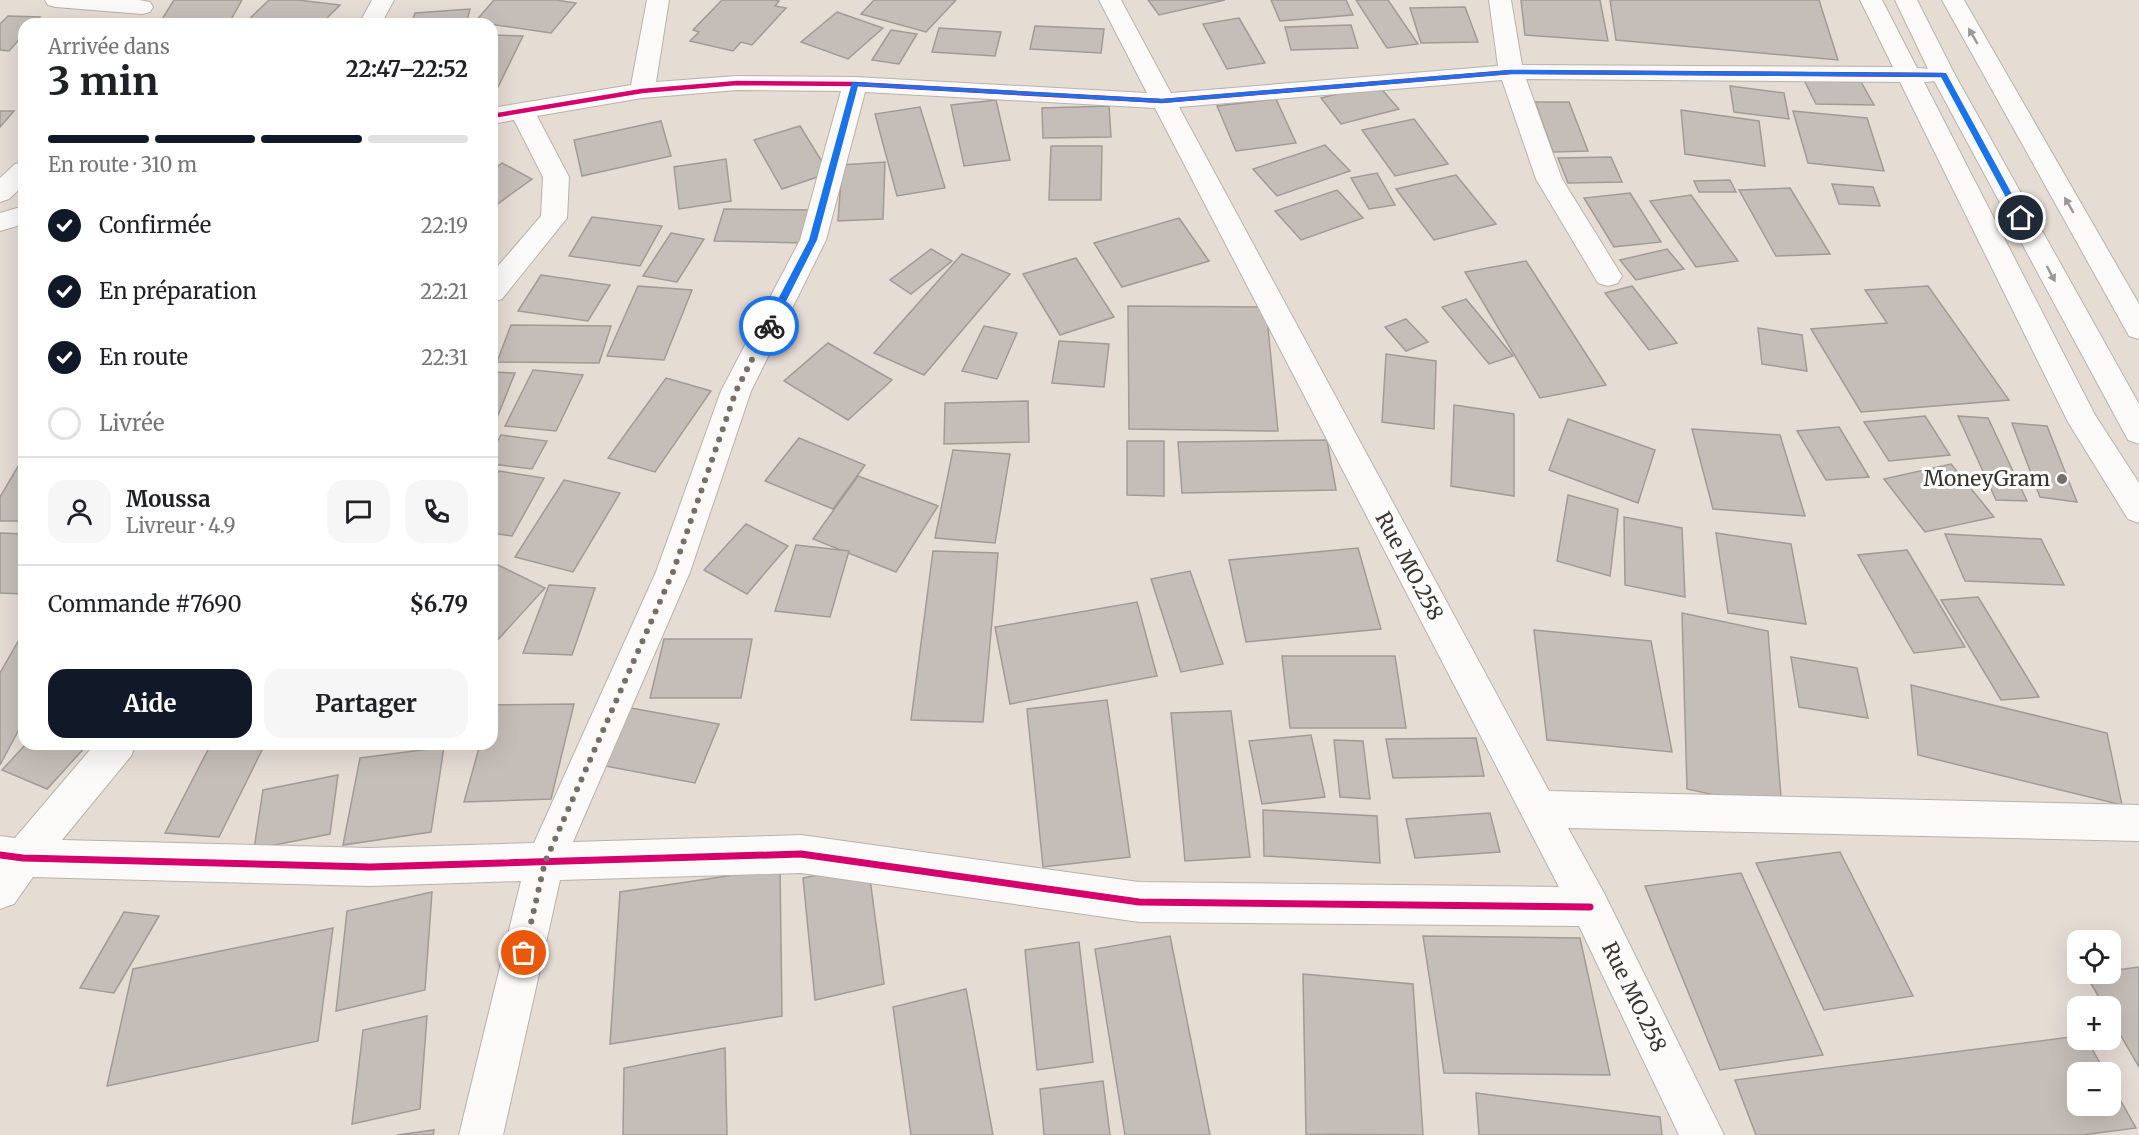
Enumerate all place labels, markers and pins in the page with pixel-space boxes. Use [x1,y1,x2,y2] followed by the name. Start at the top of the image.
[1995,192,2046,243] pin
[1923,465,2050,492] place label: MoneyGram
[2055,472,2069,486] marker: MoneyGram
[498,927,549,978] pin

